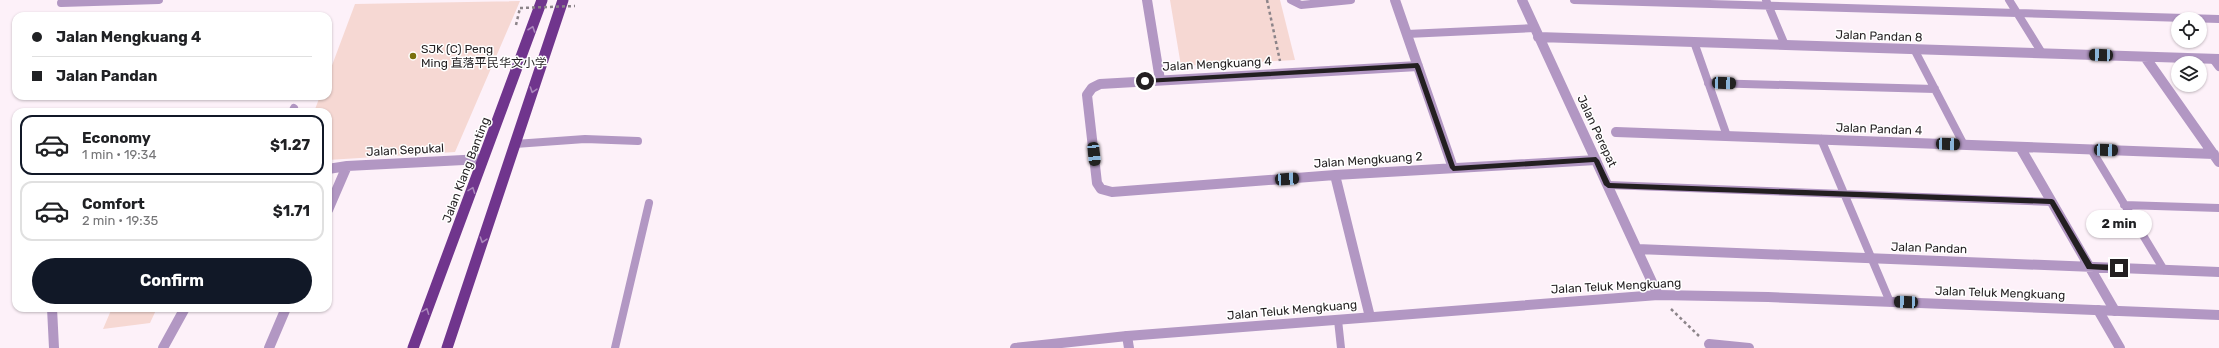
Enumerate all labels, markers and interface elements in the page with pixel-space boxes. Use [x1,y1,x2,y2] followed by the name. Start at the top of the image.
[2171,12,2207,92] map controls
[2171,12,2207,48] button: locate
[527,25,536,32] one-way arrow
[1835,27,1923,45] street label: Jalan Pandan 8
[56,28,201,46] text: Jalan Mengkuang 4
[421,42,547,70] place label: SJK (C) Peng Ming 直落平民华文小学
[2089,49,2113,61] car
[408,51,418,61] marker: SJK (C) Peng Ming 直落平民华文小学
[1162,54,1273,74] street label: Jalan Mengkuang 4
[2171,56,2207,92] button: layers
[56,67,157,85] text: Jalan Pandan
[1136,72,1154,90] route start
[1712,77,1736,89] car
[529,86,538,93] one-way arrow
[1574,93,1620,170] street label: Jalan Perepat
[439,115,493,225] street label: Jalan Klang Banting
[1835,120,1923,138] street label: Jalan Pandan 4
[34,127,70,163] icon: car
[82,129,151,147] text: Economy
[270,136,310,154] text: $1.27
[1936,138,1960,150] car
[366,141,444,159] street label: Jalan Sepukal
[1087,141,1101,167] car
[2094,144,2118,156] car
[82,147,156,162] text: 1 min · 19:34
[1313,149,1423,171] street label: Jalan Mengkuang 2
[1275,172,1299,186] car
[467,186,475,193] one-way arrow
[34,193,70,229] icon: car
[82,195,145,213] text: Comfort
[273,202,310,220] text: $1.71
[2086,210,2152,238] callout: 2 min
[82,213,158,228] text: 2 min · 19:35
[2101,216,2137,231] text: 2 min
[479,236,488,243] one-way arrow
[1891,240,1967,256] street label: Jalan Pandan
[32,258,312,304] button: Confirm
[2110,259,2128,277] route end
[1550,276,1682,296] street label: Jalan Teluk Mengkuang
[1935,284,2065,302] street label: Jalan Teluk Mengkuang
[1894,296,1918,308] car
[1226,297,1358,323] street label: Jalan Teluk Mengkuang
[422,308,430,315] one-way arrow

